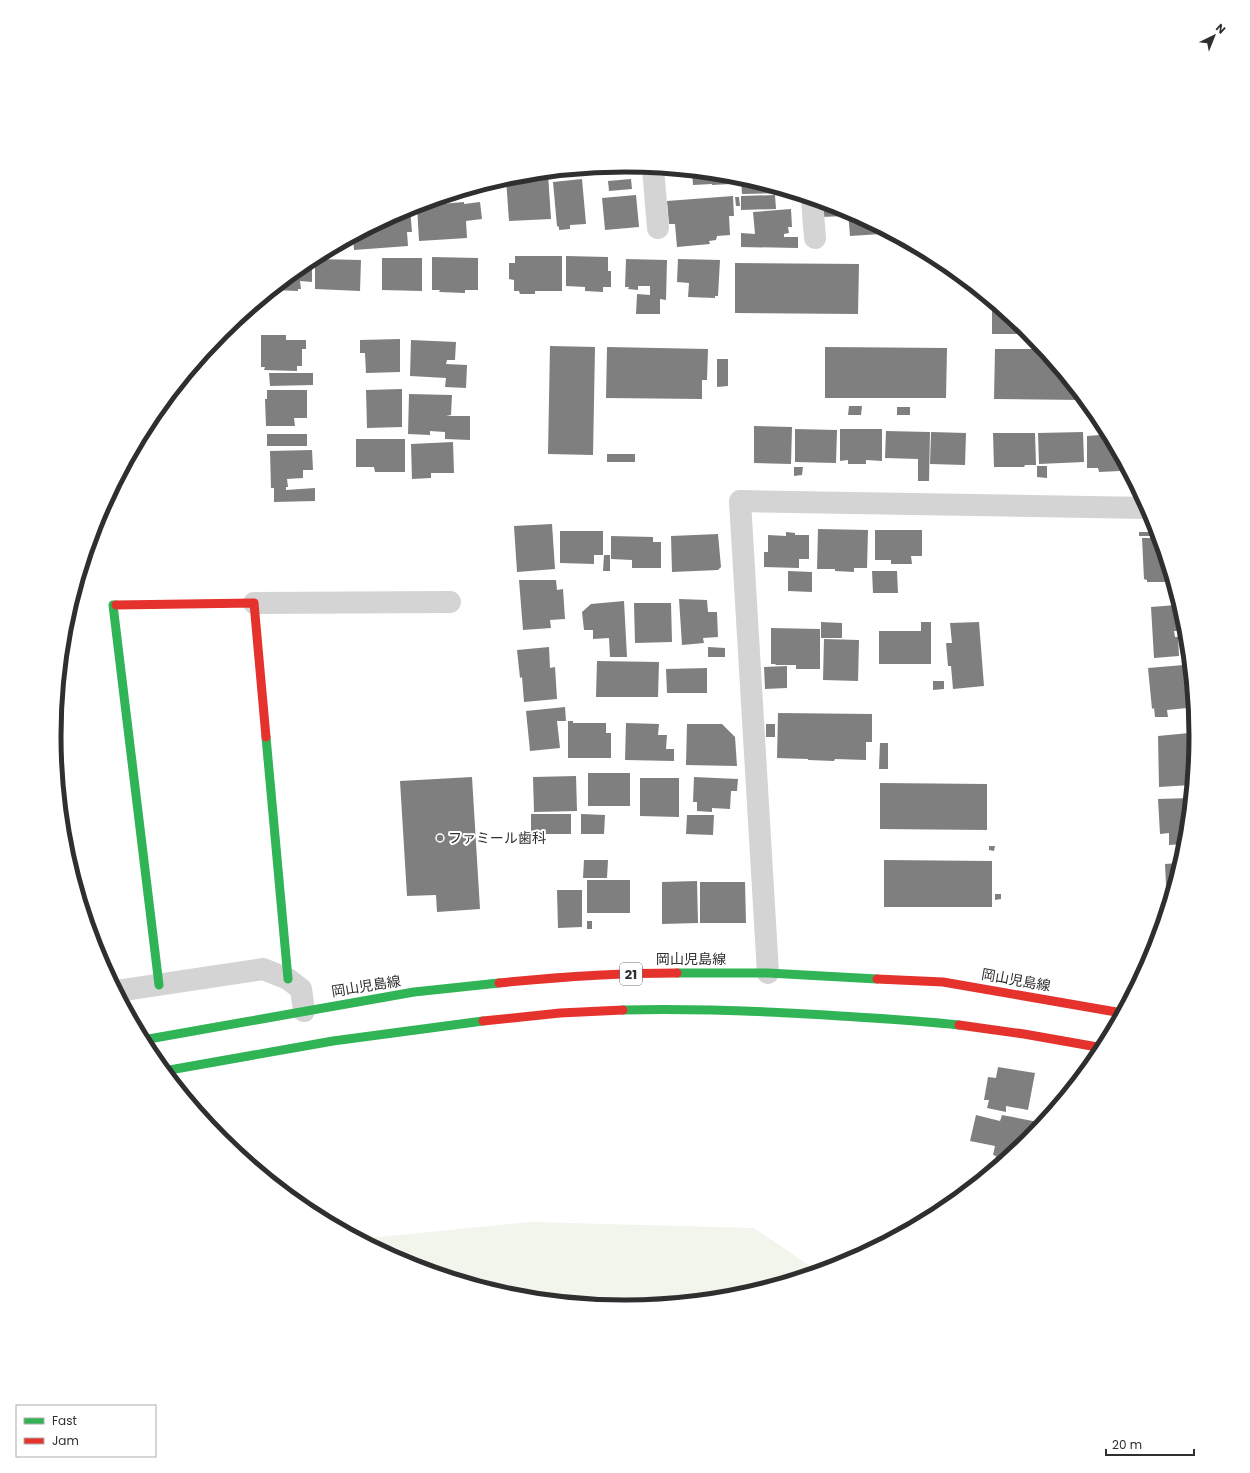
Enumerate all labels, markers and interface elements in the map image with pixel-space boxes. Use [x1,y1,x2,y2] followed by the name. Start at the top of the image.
[1194,16,1234,56] north arrow
[1212,20,1229,37] text: N
[448,828,546,848] place label: ファミール歯科
[435,833,445,843] marker: ファミール歯科
[656,949,726,969] street label: 岡山児島線
[620,963,642,985] road number: 21
[980,964,1052,996] street label: 岡山児島線
[330,971,402,1001] street label: 岡山児島線
[16,1405,156,1457] legend
[52,1412,77,1429] text: Fast
[1106,1431,1194,1457] scale bar
[52,1432,79,1449] text: Jam
[1112,1436,1142,1453] text: 20 m

